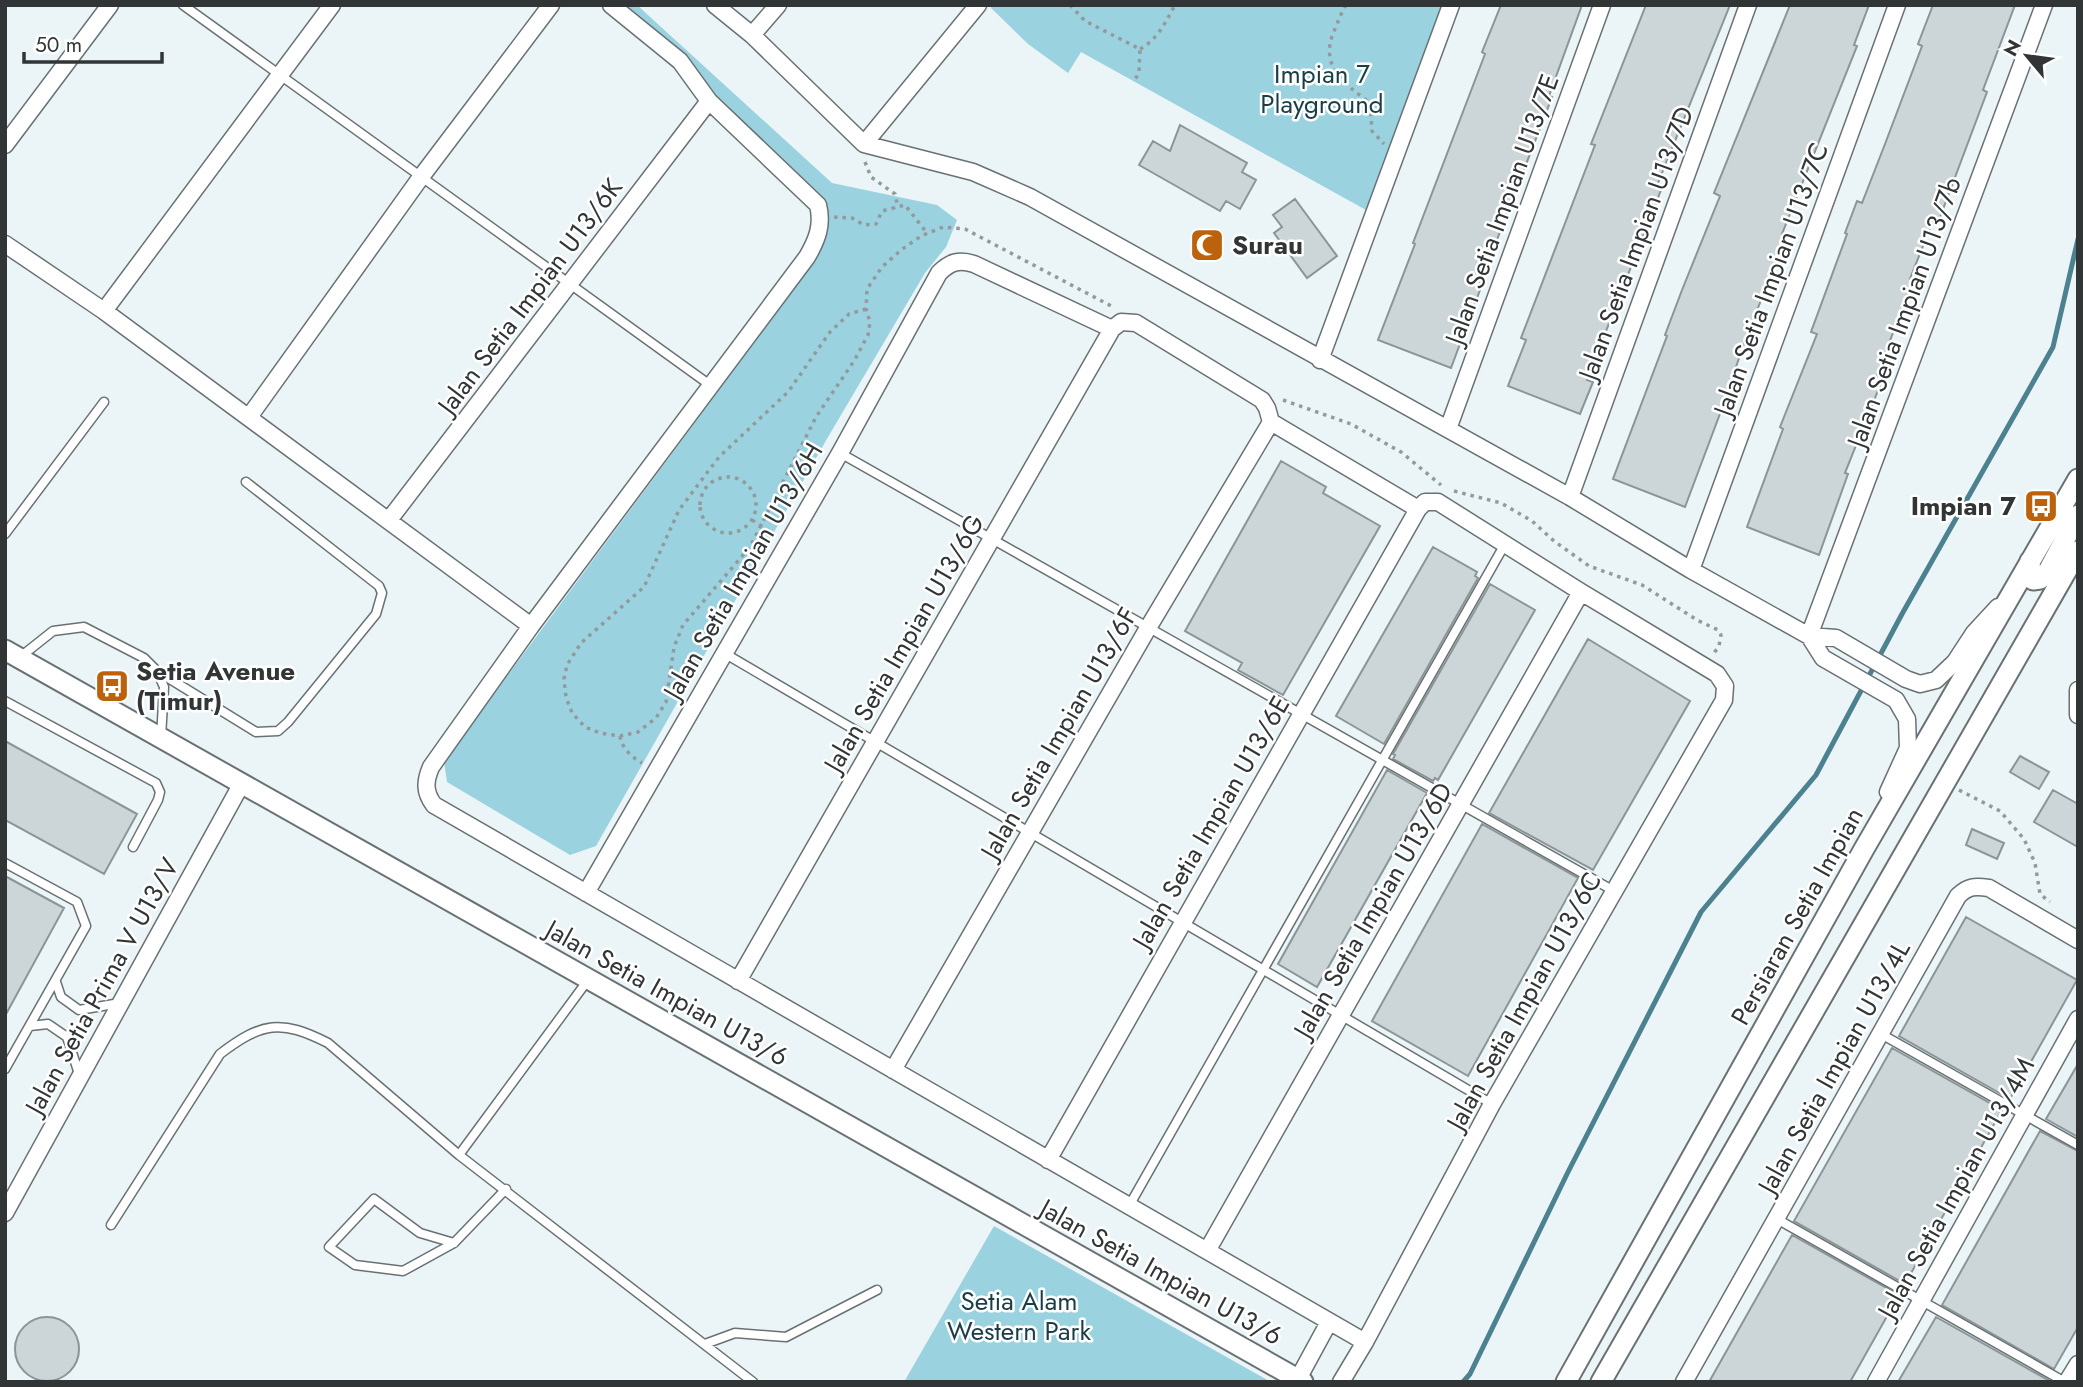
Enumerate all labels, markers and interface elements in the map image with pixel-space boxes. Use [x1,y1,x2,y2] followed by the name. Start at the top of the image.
[24,21,163,65] scale bar
[1992,21,2062,91] north arrow
[35,30,82,60] text: 50 m
[1997,35,2028,61] text: N
[1260,55,1384,123] park label: Impian 7 Playground
[1434,69,1569,352] street label: Jalan Setia Impian U13/7E
[1568,101,1703,388] street label: Jalan Setia Impian U13/7D
[1703,137,1838,424] street label: Jalan Setia Impian U13/7C
[427,170,632,424] street label: Jalan Setia Impian U13/6K
[1836,171,1971,455] street label: Jalan Setia Impian U13/7b
[1188,226,1226,264] mosque icon: Surau
[1232,226,1303,264] place label: Surau
[652,436,832,709] street label: Jalan Setia Impian U13/6H
[1911,487,2016,525] place label: Impian 7
[2022,487,2060,525] bus stop icon: Impian 7
[813,507,993,782] street label: Jalan Setia Impian U13/6G
[970,600,1147,868] street label: Jalan Setia Impian U13/6F
[136,652,295,720] place label: Setia Avenue (Timur)
[93,667,131,705] bus stop icon: Setia Avenue (Timur)
[1121,689,1299,958] street label: Jalan Setia Impian U13/6E
[1283,775,1462,1048] street label: Jalan Setia Impian U13/6D
[1721,800,1873,1032] street label: Persiaran Setia Impian
[14,850,189,1124] street label: Jalan Setia Prima V U13/V
[1436,865,1611,1140] street label: Jalan Setia Impian U13/6C
[536,909,795,1076] street label: Jalan Setia Impian U13/6
[1747,933,1920,1203] street label: Jalan Setia Impian U13/4L
[1867,1051,2044,1328] street label: Jalan Setia Impian U13/4M
[1030,1188,1289,1355] street label: Jalan Setia Impian U13/6
[947,1282,1091,1350] park label: Setia Alam Western Park

